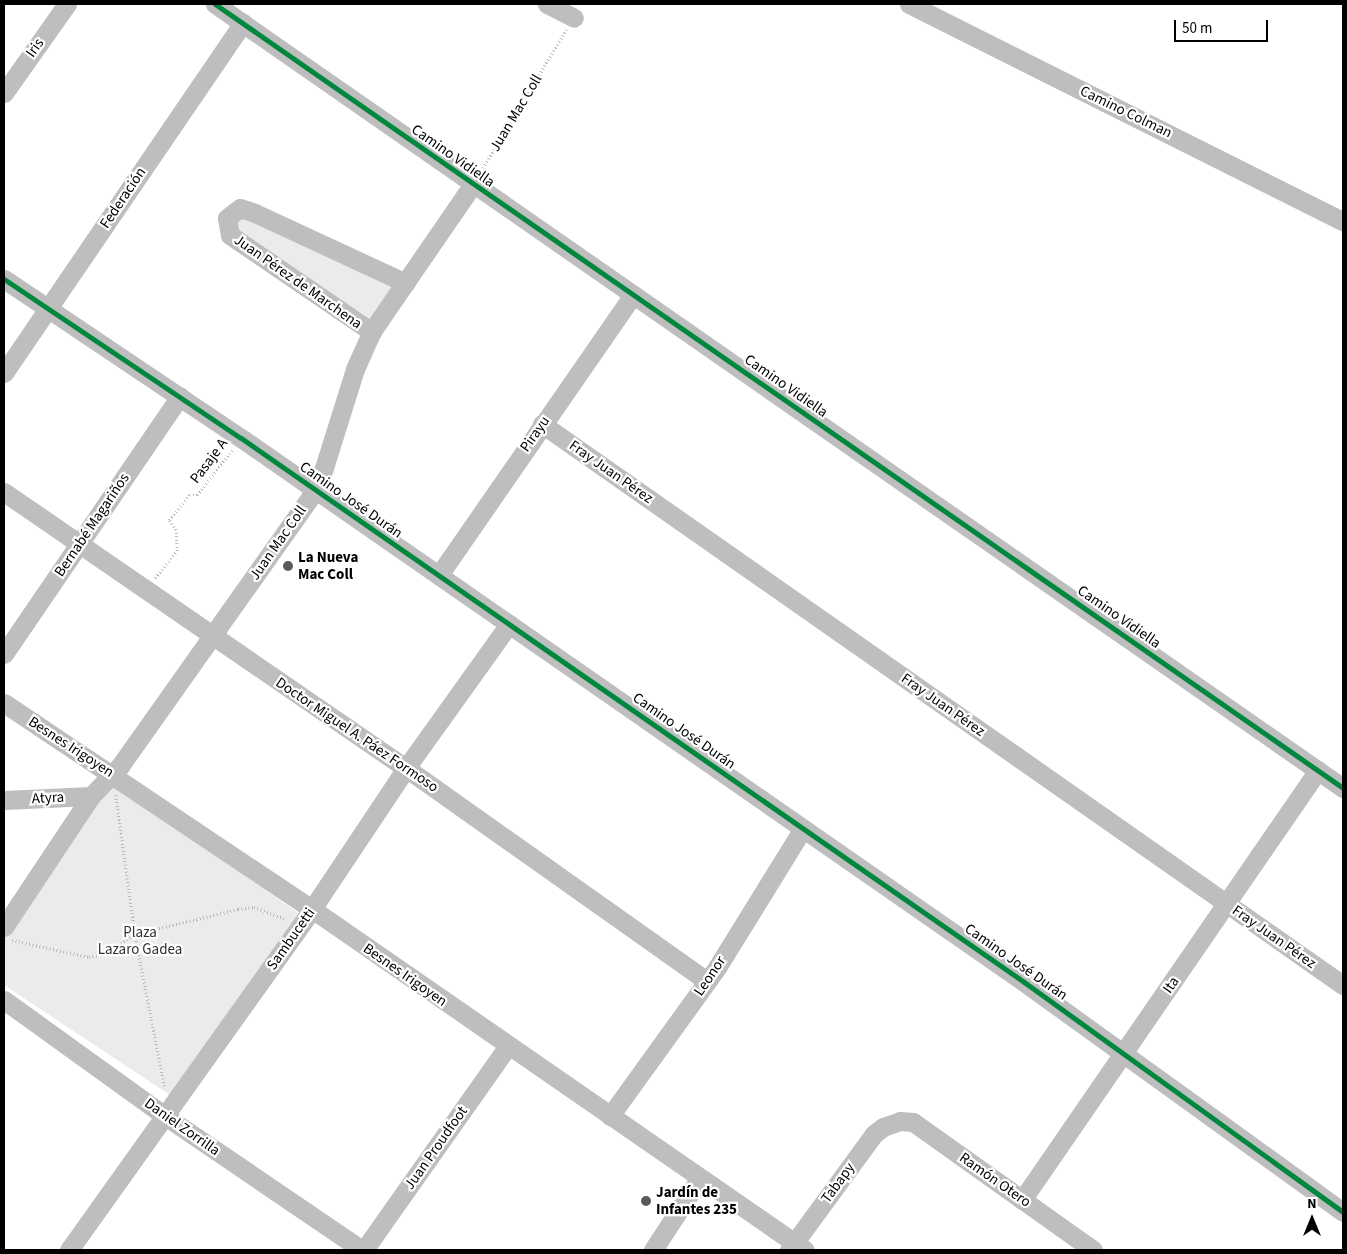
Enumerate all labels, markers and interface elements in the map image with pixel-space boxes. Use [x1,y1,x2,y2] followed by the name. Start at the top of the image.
[1177,10,1271,42] scale bar
[1182,18,1212,39] text: 50 m
[22,35,48,61] street label: Iris
[486,71,546,155] street label: Juan Mac Coll
[1077,82,1175,142] street label: Camino Colman
[408,121,498,191] street label: Camino Vidiella
[96,164,150,232] street label: Federación
[231,231,365,333] street label: Juan Pérez de Marchena
[741,351,831,421] street label: Camino Vidiella
[516,413,554,455] street label: Pirayu
[186,435,232,487] street label: Pasaje A
[566,436,656,508] street label: Fray Juan Pérez
[296,458,406,542] street label: Camino José Durán
[51,470,133,580] street label: Bernabé Magariños
[246,502,310,584] street label: Juan Mac Coll
[298,548,358,583] place label: La Nueva Mac Coll
[282,560,294,572] marker: La Nueva Mac Coll
[1074,582,1164,652] street label: Camino Vidiella
[898,669,988,741] street label: Fray Juan Pérez
[272,674,442,796] street label: Doctor Miguel A. Páez Formoso
[629,689,739,773] street label: Camino José Durán
[25,713,117,781] street label: Besnes Irigoyen
[31,788,65,808] street label: Atyra
[1229,901,1319,973] street label: Fray Juan Pérez
[263,904,319,974] street label: Sambucetti
[961,920,1071,1004] street label: Camino José Durán
[98,923,182,958] park label: Plaza Lazaro Gadea
[360,939,450,1011] street label: Besnes Irigoyen
[690,953,730,999] street label: Leonor
[1159,973,1183,997] street label: Ita
[141,1094,223,1160] street label: Daniel Zorrilla
[401,1103,471,1193] street label: Juan Proudfoot
[956,1149,1034,1211] street label: Ramón Otero
[817,1159,859,1207] street label: Tabapy
[656,1183,737,1218] place label: Jardín de Infantes 235
[1287,1194,1337,1244] north arrow
[1307,1194,1317,1214] text: N
[640,1195,652,1207] marker: Jardín de Infantes 235

